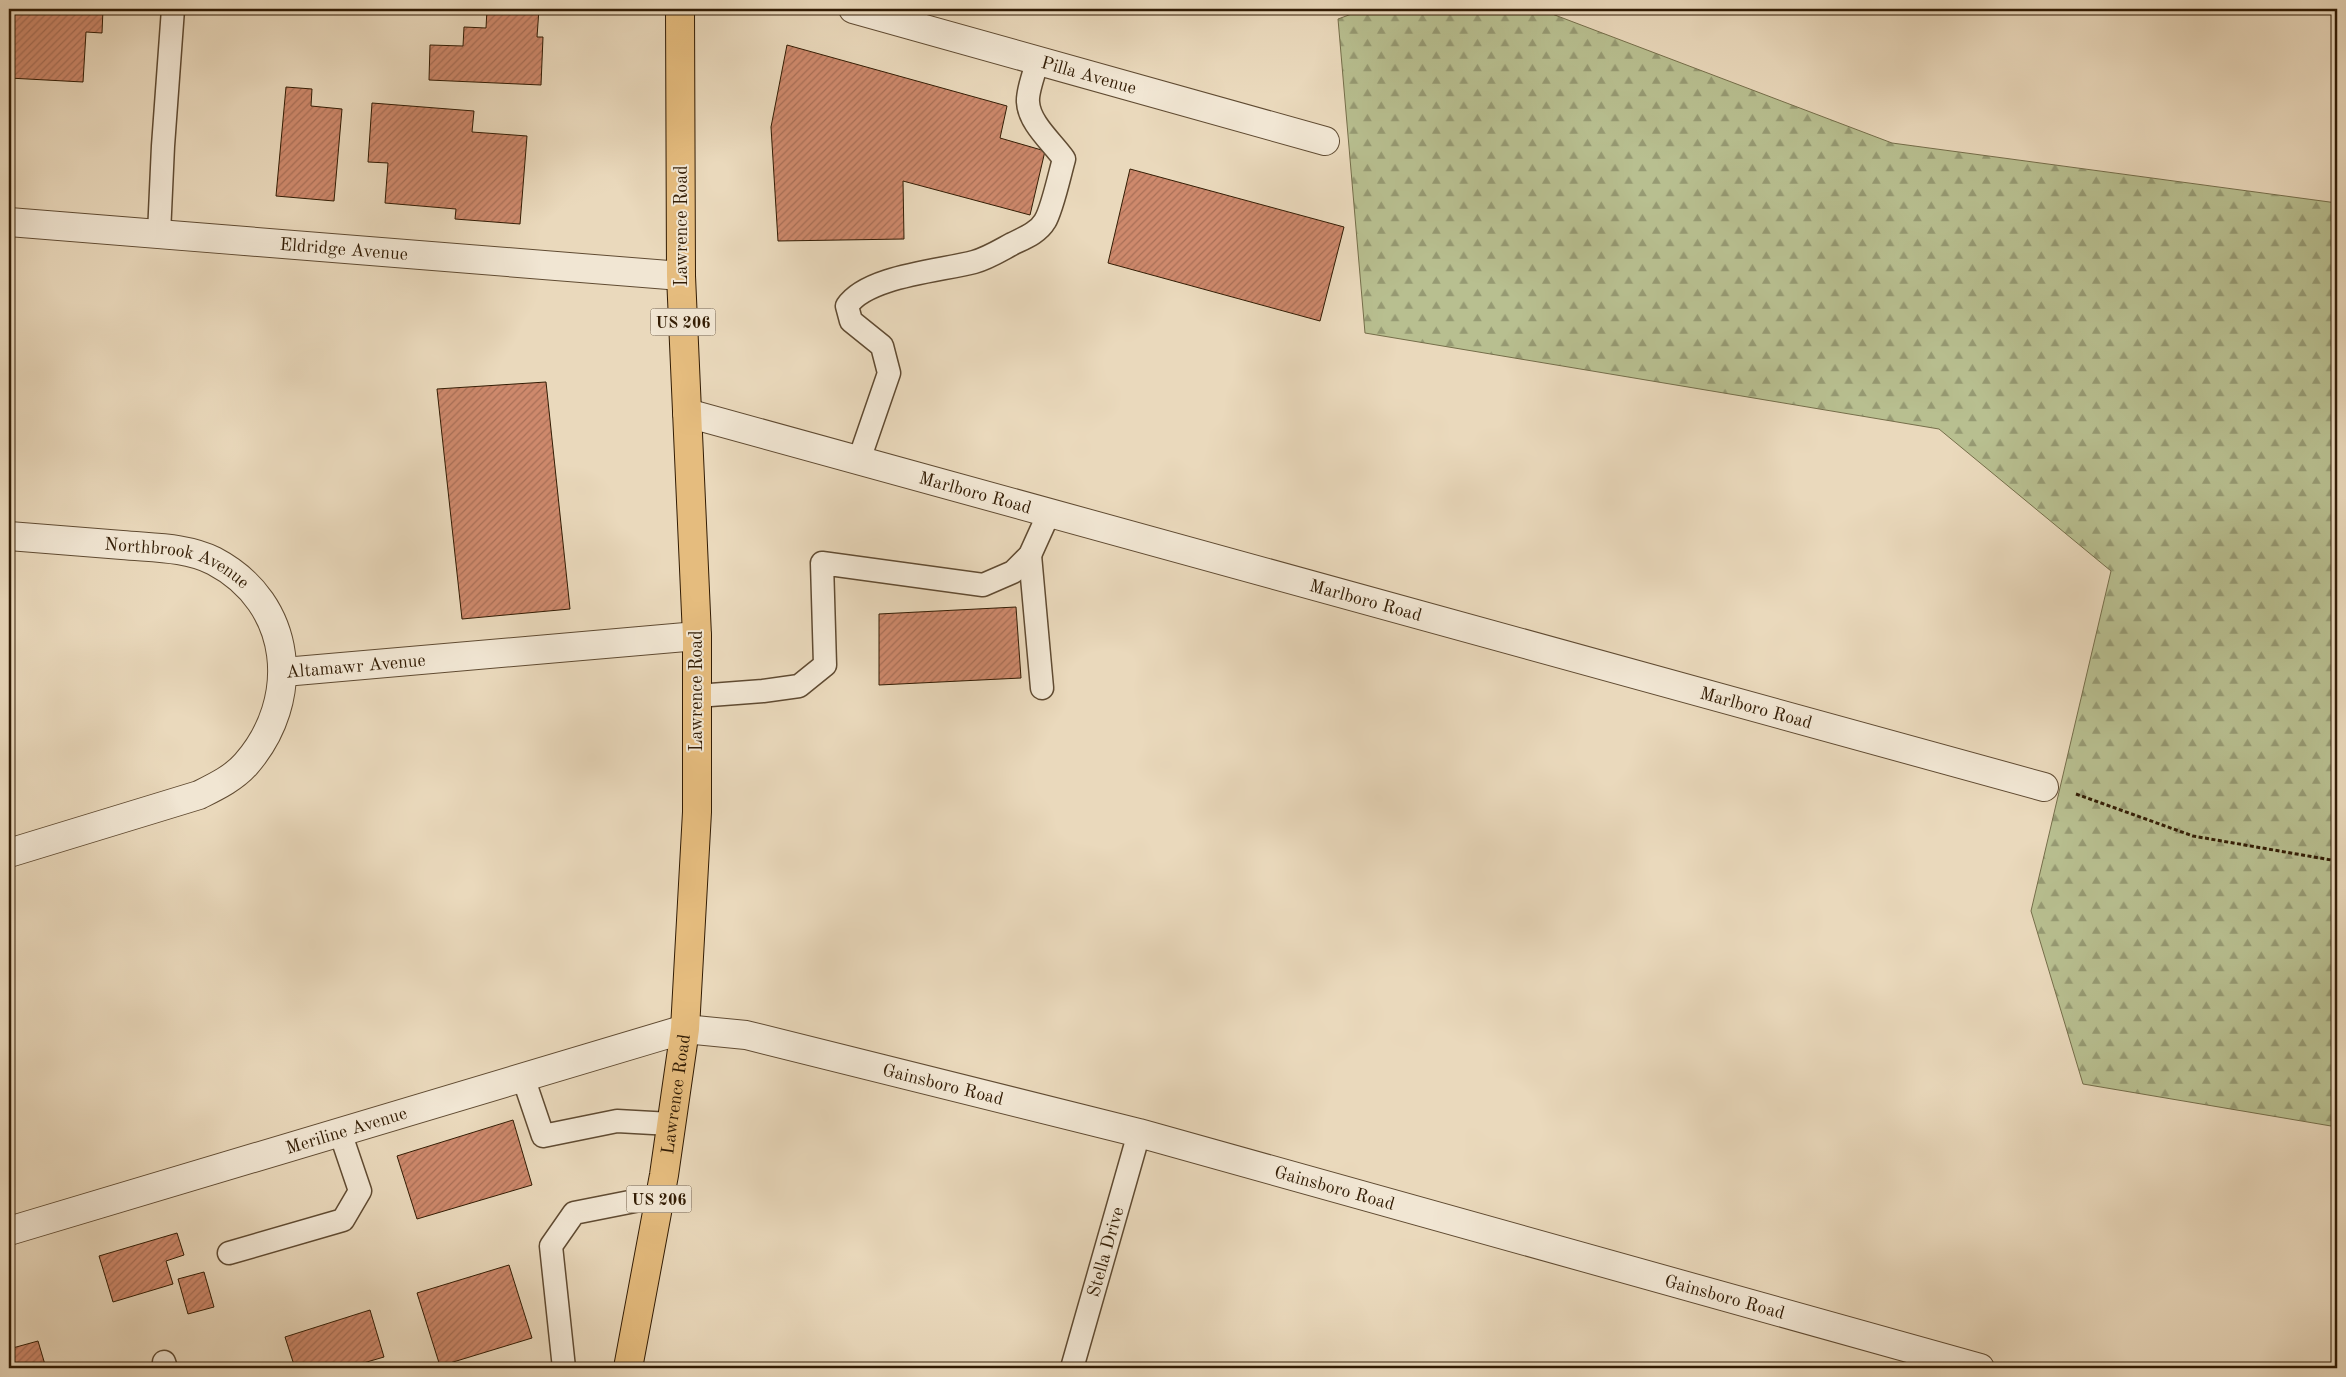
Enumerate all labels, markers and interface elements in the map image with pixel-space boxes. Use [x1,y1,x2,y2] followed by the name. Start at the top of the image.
[1039,54,1138,98] street label: Pilla Avenue
[673,165,691,287] street label: Lawrence Road
[279,236,409,264] street label: Eldridge Avenue
[650,308,716,336] road number: US 206
[917,469,1033,517] street label: Marlboro Road
[104,536,252,592] street label: Northbrook Avenue
[1307,577,1424,625] street label: Marlboro Road
[688,630,706,752] street label: Lawrence Road
[285,652,426,682] street label: Altamawr Avenue
[1698,685,1814,733] street label: Marlboro Road
[659,1033,694,1156] street label: Lawrence Road
[881,1061,1005,1109] street label: Gainsboro Road
[284,1105,409,1158] street label: Meriline Avenue
[1272,1163,1396,1214] street label: Gainsboro Road
[626,1186,692,1212] road number: US 206
[1085,1205,1128,1299] street label: Stella Drive
[1662,1272,1787,1323] street label: Gainsboro Road

